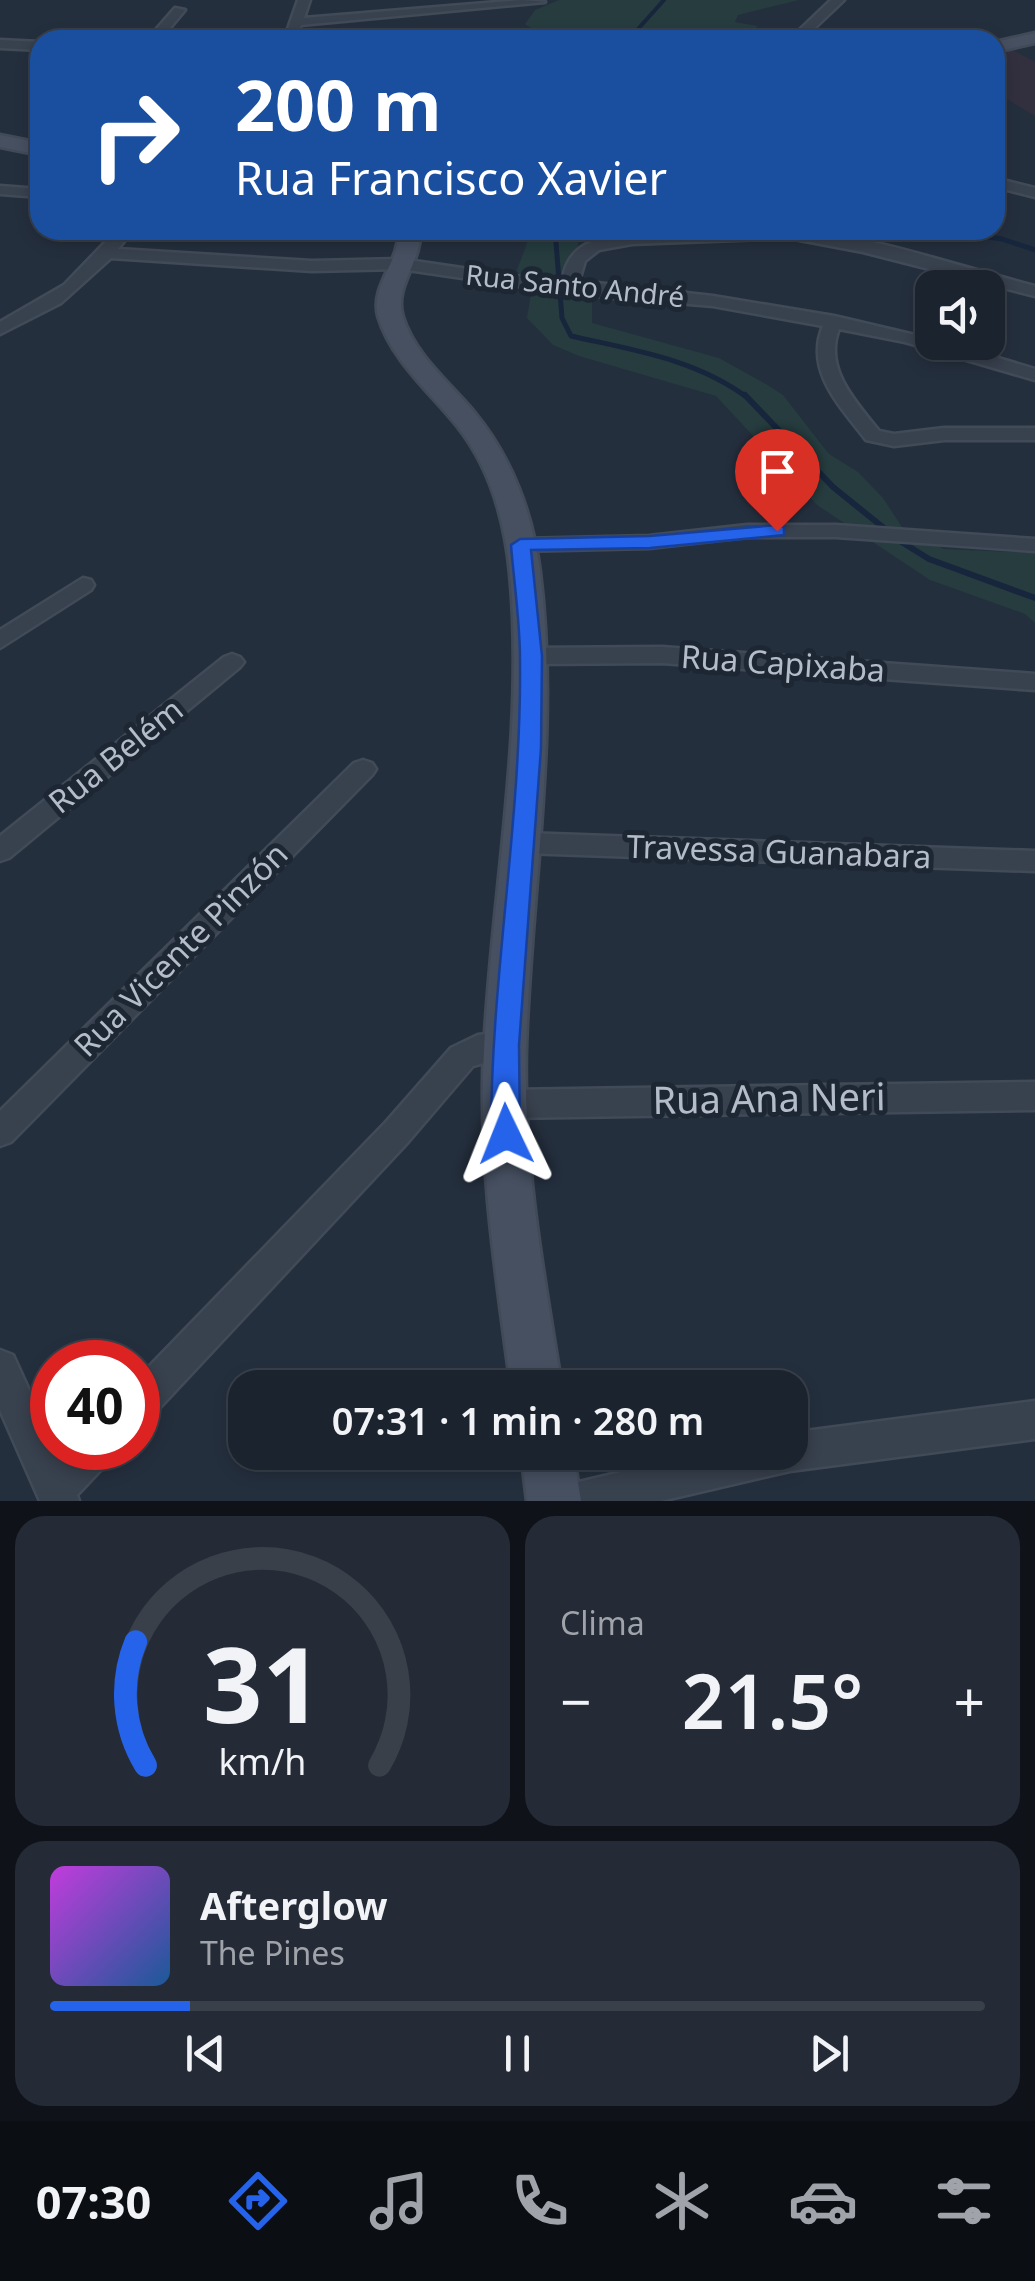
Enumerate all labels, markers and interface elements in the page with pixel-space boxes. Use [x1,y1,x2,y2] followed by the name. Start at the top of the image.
[235,56,442,152] text: 200 m
[70,70,200,200] icon: right
[235,147,667,208] text: Rua Francisco Xavier
[464,255,686,315] street label: Rua Santo André
[915,270,1005,360] map controls
[915,270,1005,360] button: sound
[735,429,820,532] pin
[750,444,805,499] icon: arrive
[680,634,887,691] street label: Rua Capixaba
[39,687,191,822] street label: Rua Belém
[626,824,932,877] street label: Travessa Guanabara
[64,833,296,1065] street label: Rua Vicente Pinzón
[652,1069,886,1125] street label: Rua Ana Neri
[454,1082,558,1186] position arrow
[30,1340,160,1470] speed limit sign: 40
[332,1394,704,1446] text: 07:31 · 1 min · 280 m
[560,1601,645,1644] text: Clima
[203,1612,322,1753] text: 31
[682,1649,863,1751] text: 21.5°
[560,1663,591,1738] text: −
[954,1663,985,1738] text: +
[219,1737,306,1785] text: km/h
[200,1879,388,1931] text: Afterglow
[200,1931,345,1974] text: The Pines
[178,2026,233,2081] icon: previous
[490,2026,545,2081] icon: pause
[802,2026,857,2081] icon: next
[223,2166,293,2236] icon: directions
[364,2166,434,2236] icon: music
[505,2166,575,2236] icon: phone
[647,2166,717,2236] icon: climate
[788,2166,858,2236] icon: car
[929,2166,999,2236] icon: filters
[36,2171,151,2232] text: 07:30

